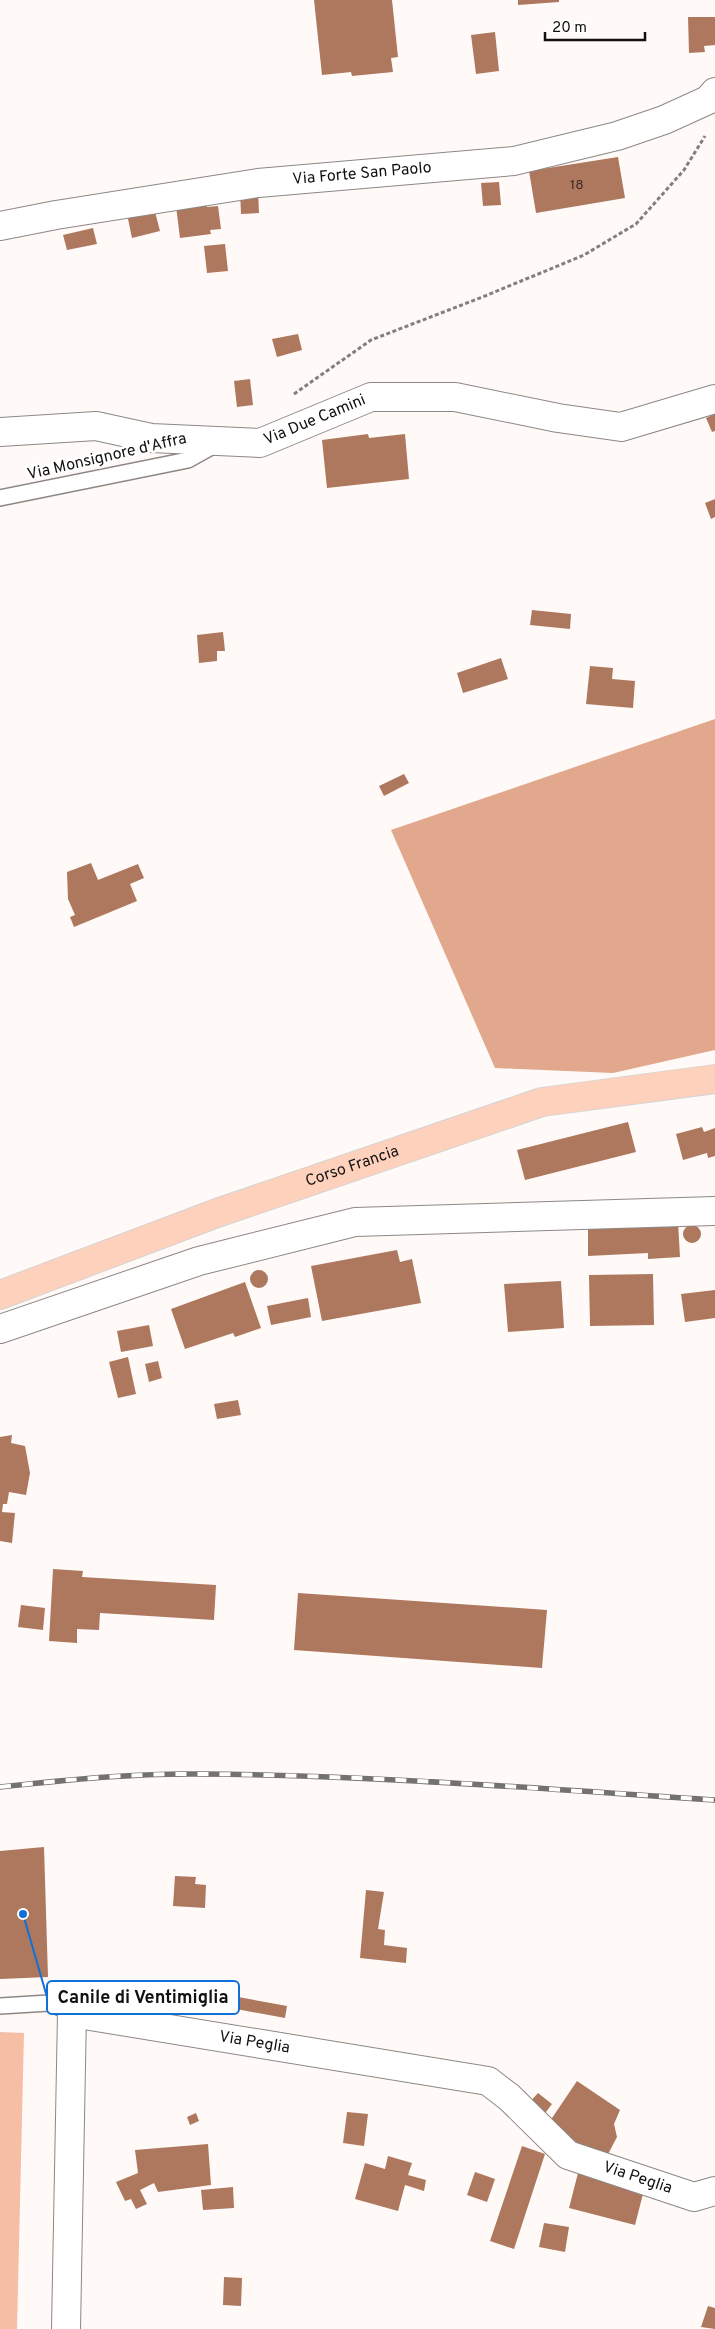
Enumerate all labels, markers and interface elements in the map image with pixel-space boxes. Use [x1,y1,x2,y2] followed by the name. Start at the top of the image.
[545,10,645,42] scale bar
[552,19,587,38] text: 20 m
[292,158,432,190] street label: Via Forte San Paolo
[570,177,584,194] house number: 18
[261,390,369,450] street label: Via Due Camini
[25,429,189,485] street label: Via Monsignore d'Affra
[303,1142,402,1192] street label: Corso Francia
[47,1981,239,2014] callout: Canile di Ventimiglia
[58,1987,228,2010] text: Canile di Ventimiglia
[218,2027,291,2058] street label: Via Peglia
[600,2157,675,2199] street label: Via Peglia

